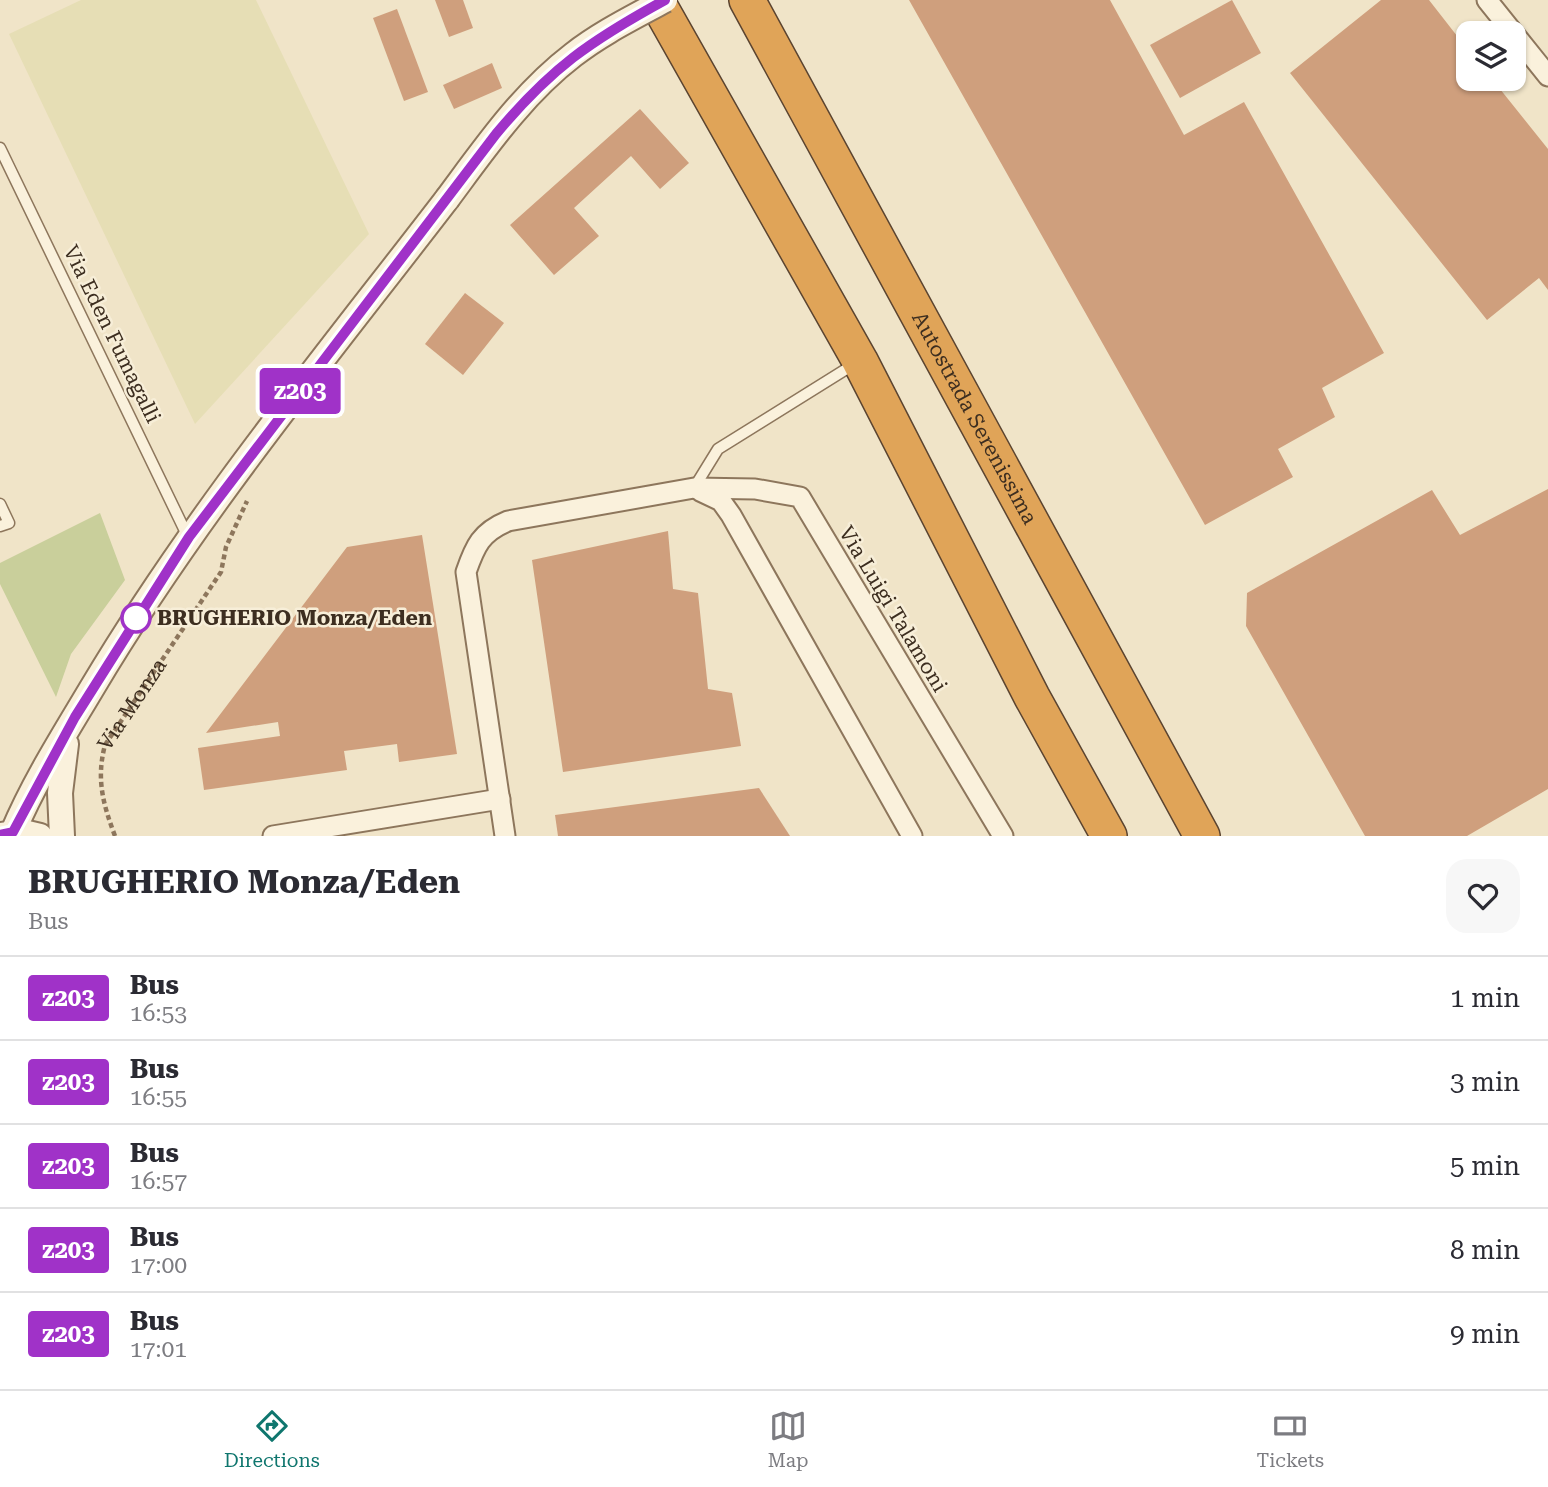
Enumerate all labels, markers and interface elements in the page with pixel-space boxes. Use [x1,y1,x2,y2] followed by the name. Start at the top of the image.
[1456,21,1526,91] map controls
[1456,21,1526,91] button: layers
[59,241,166,427] street label: Via Eden Fumagalli
[907,308,1042,529] street label: Autostrada Serenissima
[251,368,349,414] line badge: z203
[274,377,326,405] text: z203
[834,522,952,696] street label: Via Luigi Talamoni
[121,603,151,633] marker: BRUGHERIO Monza/Eden
[157,606,432,630] place label: BRUGHERIO Monza/Eden
[93,653,172,755] street label: Via Monza
[1446,859,1520,933] button: heart
[28,862,460,901] text: BRUGHERIO Monza/Eden
[28,908,68,935] text: Bus
[130,970,179,1000] text: Bus
[1450,983,1520,1013] text: 1 min
[42,984,95,1012] text: z203
[130,1000,187,1027] text: 16:53
[130,1054,179,1084] text: Bus
[1450,1067,1520,1097] text: 3 min
[42,1068,95,1096] text: z203
[130,1084,187,1111] text: 16:55
[130,1138,179,1168] text: Bus
[1450,1151,1520,1181] text: 5 min
[42,1152,95,1180] text: z203
[130,1168,187,1195] text: 16:57
[130,1222,179,1252] text: Bus
[1450,1235,1520,1265] text: 8 min
[42,1236,95,1264] text: z203
[130,1252,187,1279] text: 17:00
[130,1306,179,1336] text: Bus
[1450,1319,1520,1349] text: 9 min
[42,1320,95,1348] text: z203
[130,1336,187,1363] text: 17:01
[224,1407,320,1472] tab: Directions
[768,1407,808,1472] tab: Map
[1257,1407,1324,1472] tab: Tickets

